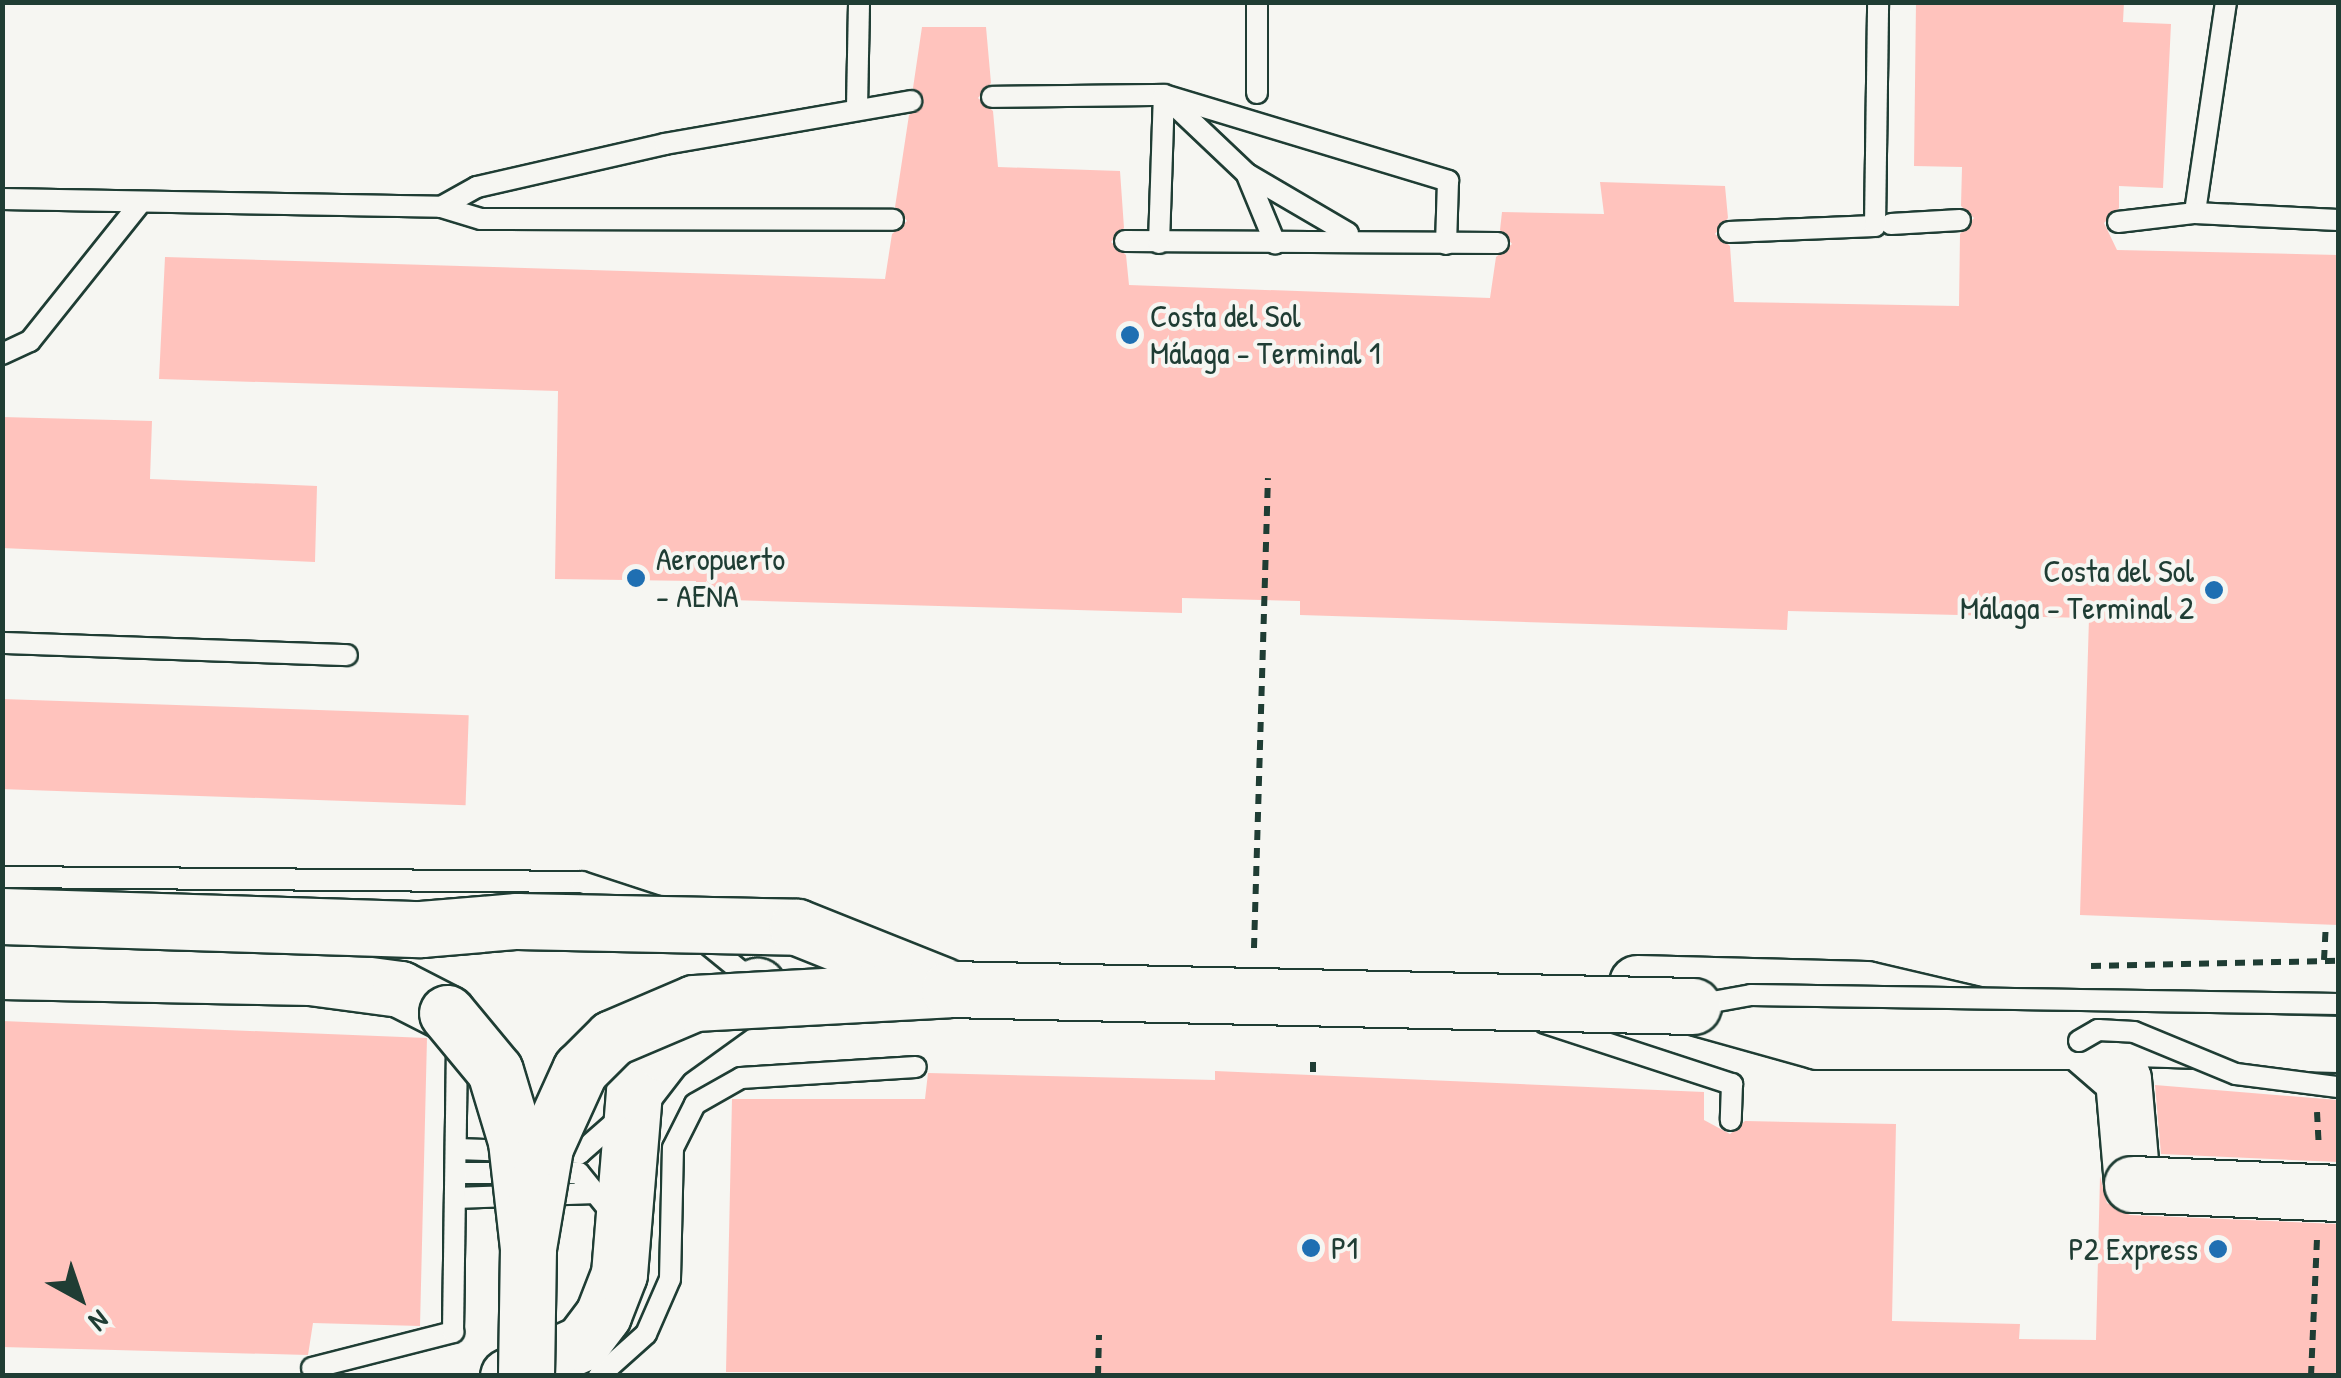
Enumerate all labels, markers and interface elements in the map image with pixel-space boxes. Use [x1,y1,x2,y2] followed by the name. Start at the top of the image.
[1150,298,1381,373] place label: Costa del Sol Málaga - Terminal 1
[1119,324,1141,346] marker: Costa del Sol Málaga - Terminal 1
[656,541,785,616] place label: Aeropuerto - AENA
[1960,553,2194,628] place label: Costa del Sol Málaga - Terminal 2
[625,567,647,589] marker: Aeropuerto - AENA
[2203,579,2225,601] marker: Costa del Sol Málaga - Terminal 2
[1331,1229,1358,1267] place label: P1
[2068,1230,2198,1268] place label: P2 Express
[1300,1237,1322,1259] marker: P1
[2207,1238,2229,1260] marker: P2 Express
[30,1248,130,1348] north arrow
[81,1302,117,1340] text: N

